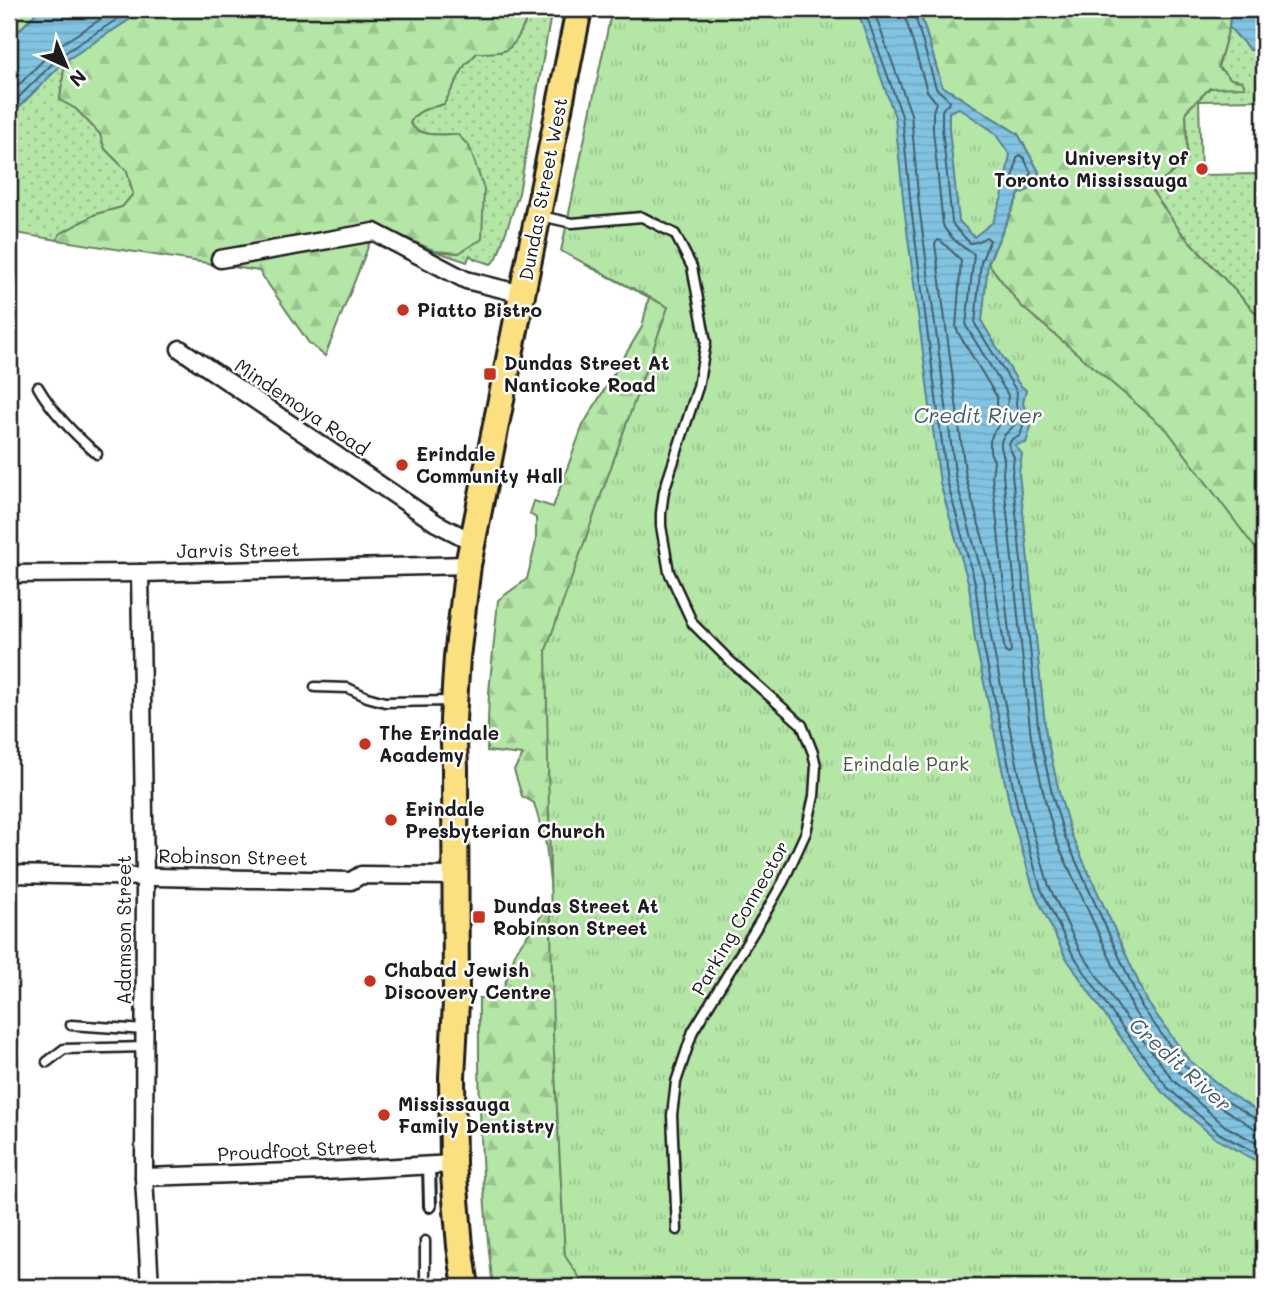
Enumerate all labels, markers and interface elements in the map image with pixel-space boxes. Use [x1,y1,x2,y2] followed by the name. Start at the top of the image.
[32,32,102,102] north arrow
[64,65,92,93] text: N
[513,95,573,282] street label: Dundas Street West
[994,145,1189,192] place label: University of Toronto Mississauga
[1194,161,1210,177] marker: University of Toronto Mississauga
[417,297,542,322] place label: Piatto Bistro
[395,302,411,318] marker: Piatto Bistro
[504,350,669,397] place label: Dundas Street At Nanticoke Road
[230,352,374,461] street label: Mindemoya Road
[482,366,498,382] marker: Dundas Street At Nanticoke Road
[914,401,1042,428] water label: Credit River
[416,441,563,488] place label: Erindale Community Hall
[394,457,410,473] marker: Erindale Community Hall
[176,536,300,563] street label: Jarvis Street
[379,720,499,767] place label: The Erindale Academy
[357,736,373,752] marker: The Erindale Academy
[843,751,969,776] park label: Erindale Park
[405,796,605,843] place label: Erindale Presbyterian Church
[383,812,399,828] marker: Erindale Presbyterian Church
[685,836,794,1000] street label: Parking Connector
[158,843,308,870] street label: Robinson Street
[111,855,136,1005] street label: Adamson Street
[493,893,658,940] place label: Dundas Street At Robinson Street
[471,909,487,925] marker: Dundas Street At Robinson Street
[384,957,551,1004] place label: Chabad Jewish Discovery Centre
[362,973,378,989] marker: Chabad Jewish Discovery Centre
[1124,1011,1238,1117] water label: Credit River
[398,1091,555,1138] place label: Mississauga Family Dentistry
[376,1107,392,1123] marker: Mississauga Family Dentistry
[217,1133,377,1166] street label: Proudfoot Street

